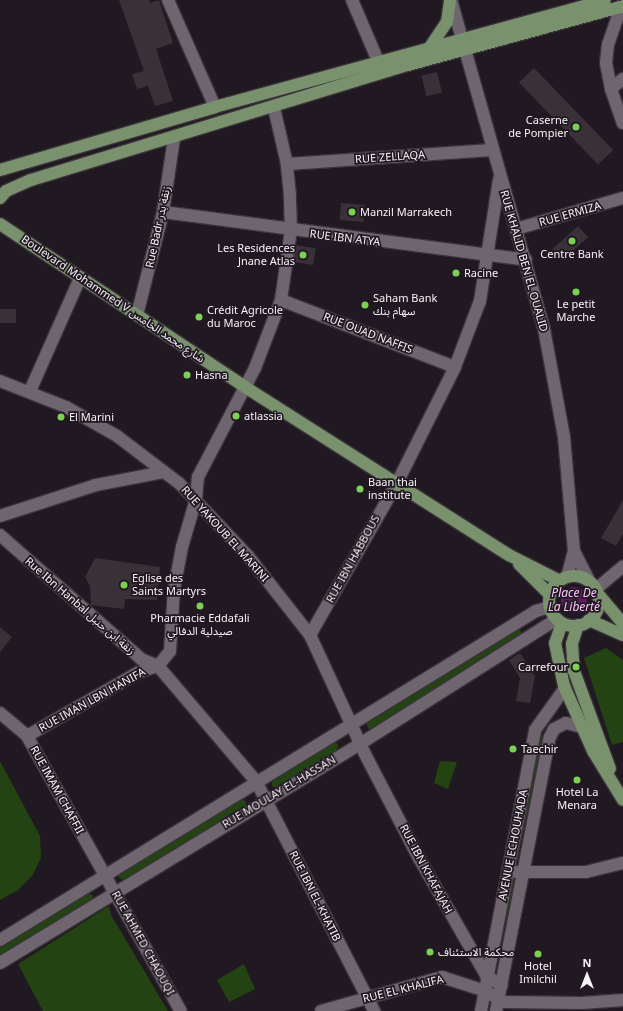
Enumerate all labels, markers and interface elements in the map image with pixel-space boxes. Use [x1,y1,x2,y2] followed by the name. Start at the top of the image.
[508,114,568,140] place label: Caserne de Pompier
[571,122,581,132] marker: Caserne de Pompier
[355,148,425,166] street label: RUE ZELLAQA
[143,185,173,269] street label: Rue Badr زنقة بدر
[497,189,551,333] street label: RUE KHALID BEN EL OUALID
[537,199,603,229] street label: RUE ERMIZA
[360,205,452,219] place label: Manzil Marrakech
[347,207,357,217] marker: Manzil Marrakech
[309,227,381,249] street label: RUE IBN ATYA
[19,233,207,365] street label: Boulevard Mohammed V شارع محمد الخامس
[567,236,577,246] marker: Centre Bank
[217,242,295,268] place label: Les Residences Jnane Atlas
[540,247,604,261] place label: Centre Bank
[298,250,308,260] marker: Les Residences Jnane Atlas
[464,266,498,280] place label: Racine
[451,268,461,278] marker: Racine
[571,287,581,297] marker: Le petit Marche
[373,292,437,318] place label: Saham Bank سهام بنك
[557,298,595,324] place label: Le petit Marche
[360,300,370,310] marker: Saham Bank سهام بنك
[207,304,283,330] place label: Crédit Agricole du Maroc
[321,310,415,356] street label: RUE OUAD NAFFIS
[194,312,204,322] marker: Crédit Agricole du Maroc
[195,368,228,382] place label: Hasna
[182,370,192,380] marker: Hasna
[244,409,283,423] place label: atlassia
[69,410,114,424] place label: El Marini
[231,411,241,421] marker: atlassia
[56,412,66,422] marker: El Marini
[368,476,417,502] place label: Baan thai institute
[179,483,271,585] street label: RUE YAKOUB EL MARINI
[355,484,365,494] marker: Baan thai institute
[323,513,383,605] street label: RUE IBN HABBOUS
[22,555,138,657] street label: Rue Ibn Hanbal زنقة ابن حنبل
[132,572,206,598] place label: Eglise des Saints Martyrs
[119,580,129,590] marker: Eglise des Saints Martyrs
[548,586,600,614] water label: Place De La Liberté
[195,601,205,611] marker: Pharmacie Eddafali صيدلية الدفالي
[150,612,250,638] place label: Pharmacie Eddafali صيدلية الدفالي
[518,660,568,674] place label: Carrefour
[571,662,581,672] marker: Carrefour
[36,665,148,735] street label: RUE IMAN LBN HANIFA
[521,742,558,756] place label: Taechir
[27,744,87,836] street label: RUE IMAM CHAFFII
[508,744,518,754] marker: Taechir
[220,753,338,831] street label: RUE MOULAY EL-HASSAN
[572,775,582,785] marker: Hotel La Menara
[556,786,598,812] place label: Hotel La Menara
[496,788,530,902] street label: AVENUE ECHOUHADA
[397,822,455,916] street label: RUE IBN KHAFAJAH
[287,849,343,943] street label: RUE IBN EL-KHATIB
[109,889,177,997] street label: RUE AHMED CHAOUQI
[438,945,514,959] place label: محكمة الاستئناف
[425,947,435,957] marker: محكمة الاستئناف
[533,949,543,959] marker: Hotel Imilchil
[567,955,607,995] north arrow
[583,955,591,970] text: N
[519,960,557,986] place label: Hotel Imilchil
[361,973,445,1005] street label: RUE EL KHALIFA

